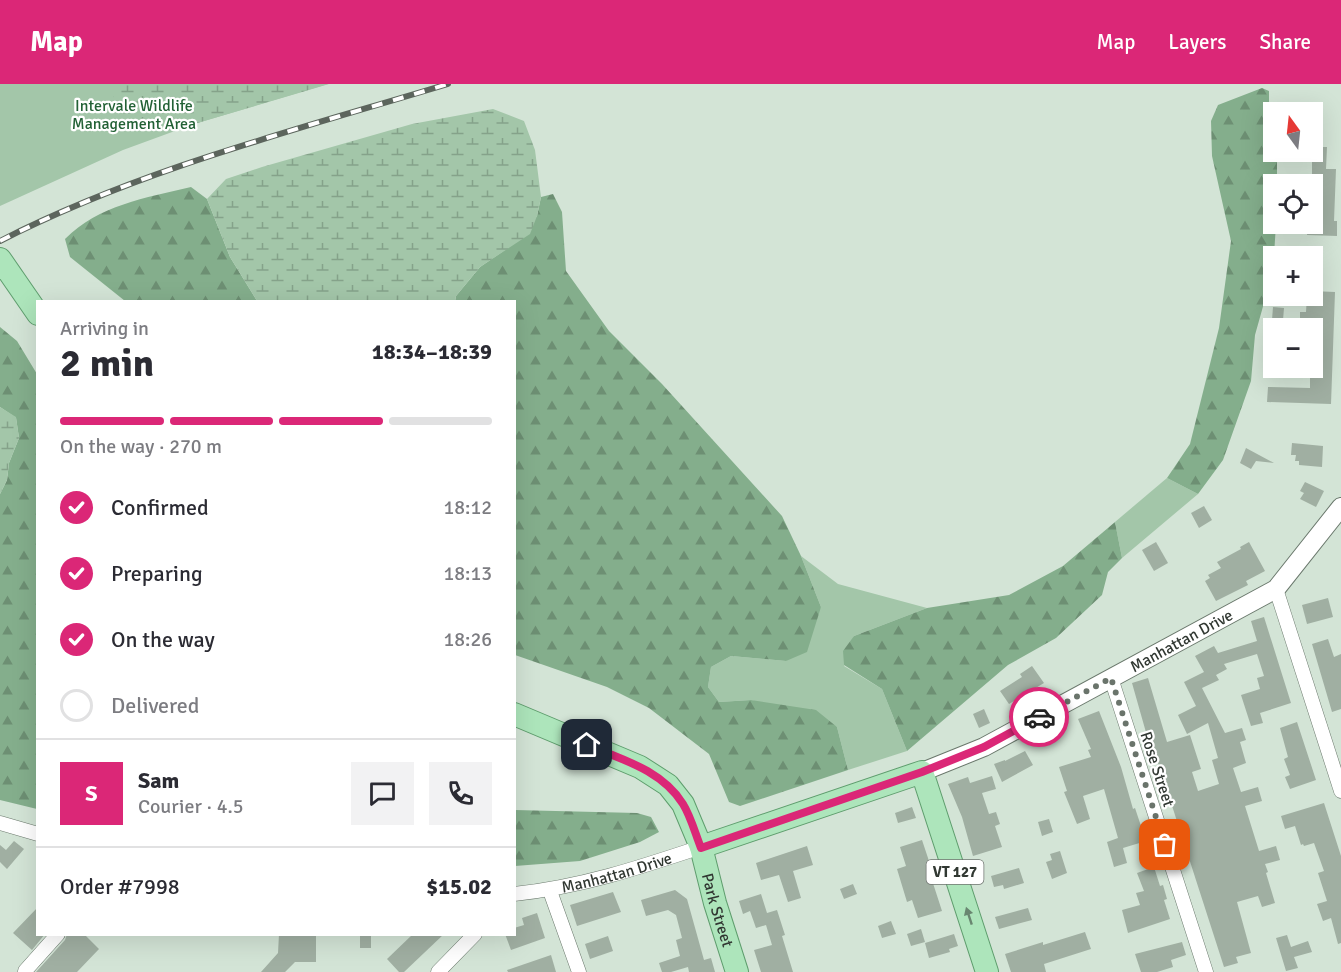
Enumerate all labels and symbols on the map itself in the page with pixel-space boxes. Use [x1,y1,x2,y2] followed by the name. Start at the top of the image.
[72,96,196,134] park label: Intervale Wildlife Management Area
[1263,102,1323,162] north arrow
[1127,605,1236,677] street label: Manhattan Drive
[1009,687,1069,747] courier
[561,719,612,770] pin
[1135,729,1179,810] street label: Rose Street
[1139,819,1190,870] pin
[560,848,675,898] street label: Manhattan Drive
[926,860,984,884] road number: VT 127
[697,871,738,950] street label: Park Street
[964,907,973,925] one-way arrow

